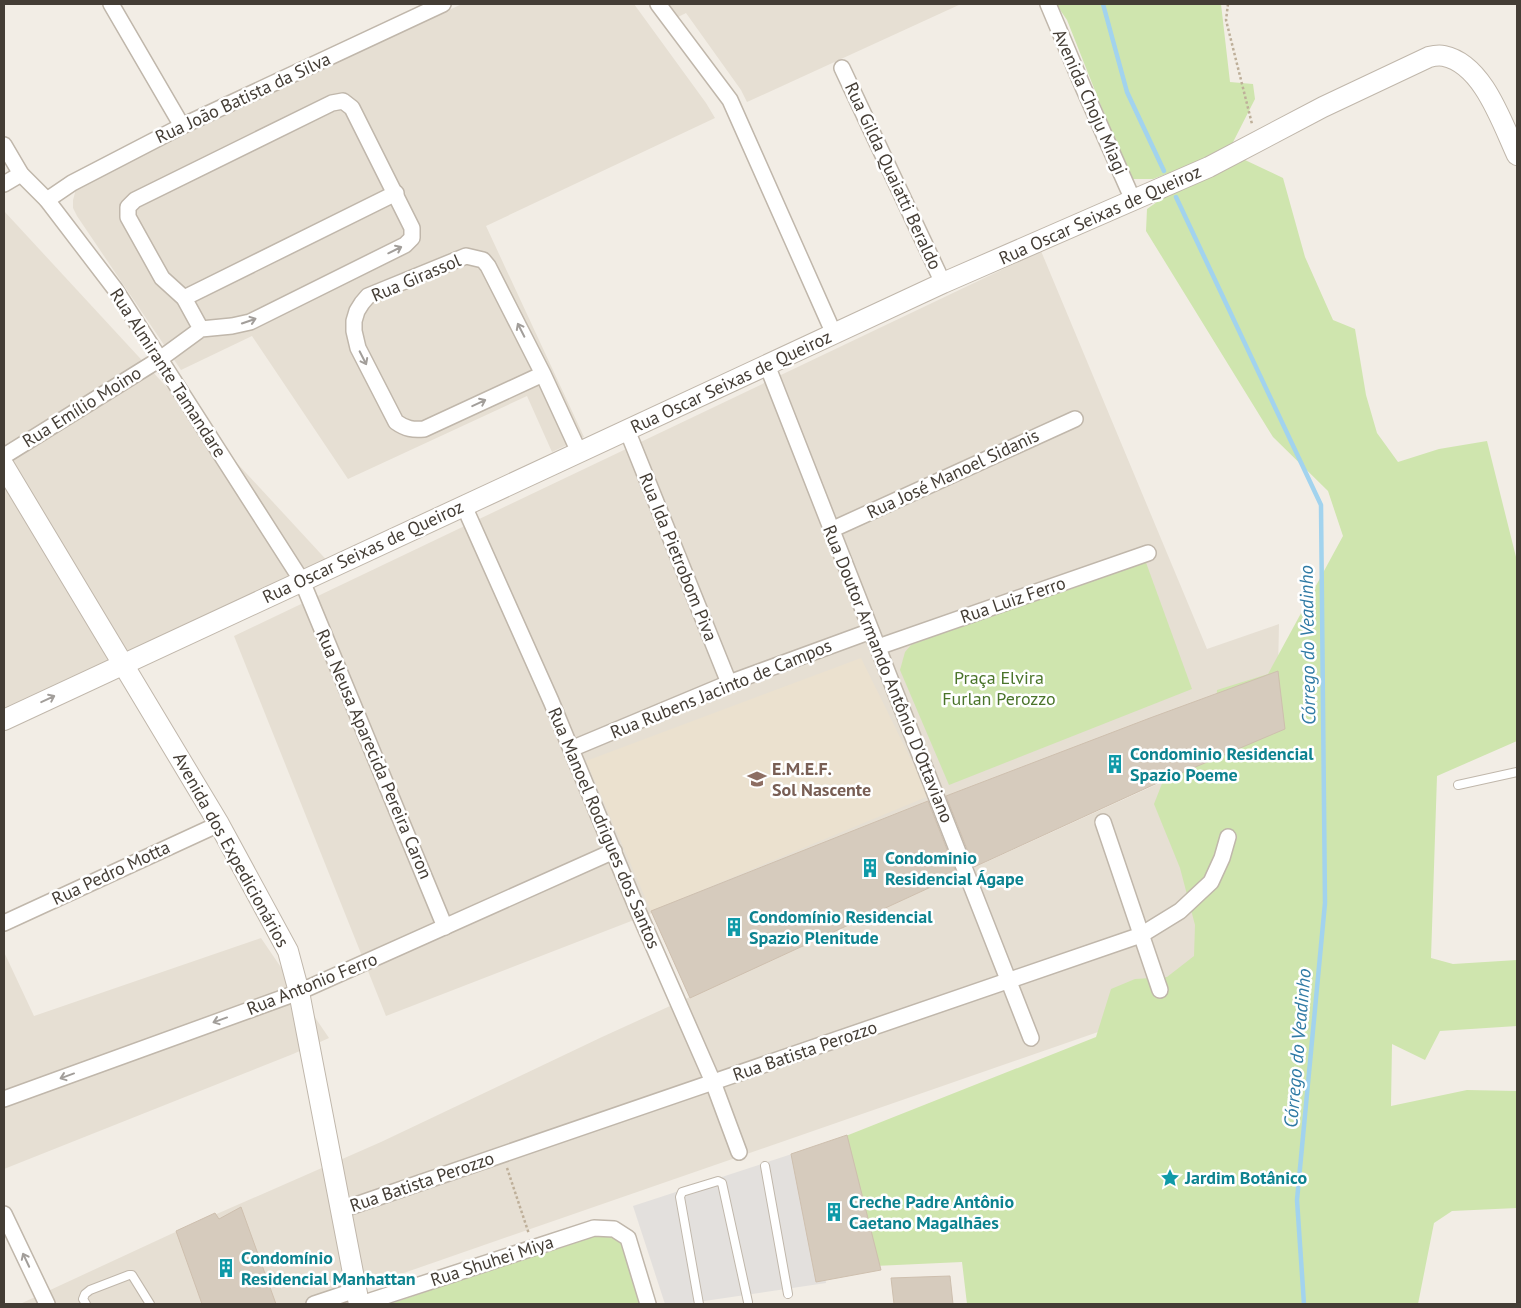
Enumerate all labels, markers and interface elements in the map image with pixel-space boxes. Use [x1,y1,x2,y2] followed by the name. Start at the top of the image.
[1048,25,1133,178] street label: Avenida Choju Miagi
[152,47,334,148] street label: Rua João Batista da Silva
[840,78,947,273] street label: Rua Gilda Quaiatti Beraldo
[995,159,1205,270] street label: Rua Oscar Seixas de Queiroz
[387,245,402,254] one-way arrow
[368,248,465,307] street label: Rua Girassol
[105,284,232,462] street label: Rua Almirante Tamandare
[240,316,256,325] one-way arrow
[516,323,525,338] one-way arrow
[627,325,835,438] street label: Rua Oscar Seixas de Queiroz
[359,350,369,365] one-way arrow
[18,361,145,452] street label: Rua Emílio Moino
[471,398,486,408] one-way arrow
[863,424,1043,524] street label: Rua José Manoel Sidanis
[634,469,723,644] street label: Rua Ida Pietrobom Piva
[259,495,467,608] street label: Rua Oscar Seixas de Queiroz
[818,521,959,826] street label: Rua Doutor Armando Antônio D'Ottaviano
[1294,565,1320,725] water label: Córrego do Veadinho
[957,571,1069,628] street label: Rua Luiz Ferro
[311,625,438,882] street label: Rua Neusa Aparecida Pereira Caron
[607,634,835,744] street label: Rua Rubens Jacinto de Campos
[942,666,1056,710] park label: Praça Elvira Furlan Perozzo
[40,694,55,703] one-way arrow
[543,704,666,952] street label: Rua Manoel Rodrigues dos Santos
[1130,742,1314,786] place label: Condominio Residencial Spazio Poeme
[168,748,295,951] street label: Avenida dos Expedicionários
[1104,753,1126,775] building icon: Condominio Residencial Spazio Poeme
[772,757,871,801] place label: E.M.E.F. Sol Nascente
[746,768,768,790] school or university icon: E.M.E.F. Sol Nascente
[48,835,174,910] street label: Rua Pedro Motta
[885,846,1024,890] place label: Condominio Residencial Ágape
[859,857,881,879] building icon: Condominio Residencial Ágape
[749,905,933,949] place label: Condomínio Residencial Spazio Plenitude
[723,916,745,938] building icon: Condomínio Residencial Spazio Plenitude
[243,947,380,1020] street label: Rua Antonio Ferro
[1278,967,1316,1129] water label: Córrego do Veadinho
[730,1015,880,1086] street label: Rua Batista Perozzo
[213,1016,228,1025] one-way arrow
[60,1072,76,1081] one-way arrow
[347,1146,497,1217] street label: Rua Batista Perozzo
[1184,1166,1307,1189] place label: Jardim Botânico
[1159,1167,1181,1189] place icon: Jardim Botânico
[849,1190,1014,1234] place label: Creche Padre Antônio Caetano Magalhães
[823,1201,845,1223] building icon: Creche Padre Antônio Caetano Magalhães
[427,1230,556,1291] street label: Rua Shuhei Miya
[241,1246,416,1290] place label: Condomínio Residencial Manhattan
[20,1253,30,1268] one-way arrow
[215,1257,237,1279] building icon: Condomínio Residencial Manhattan

